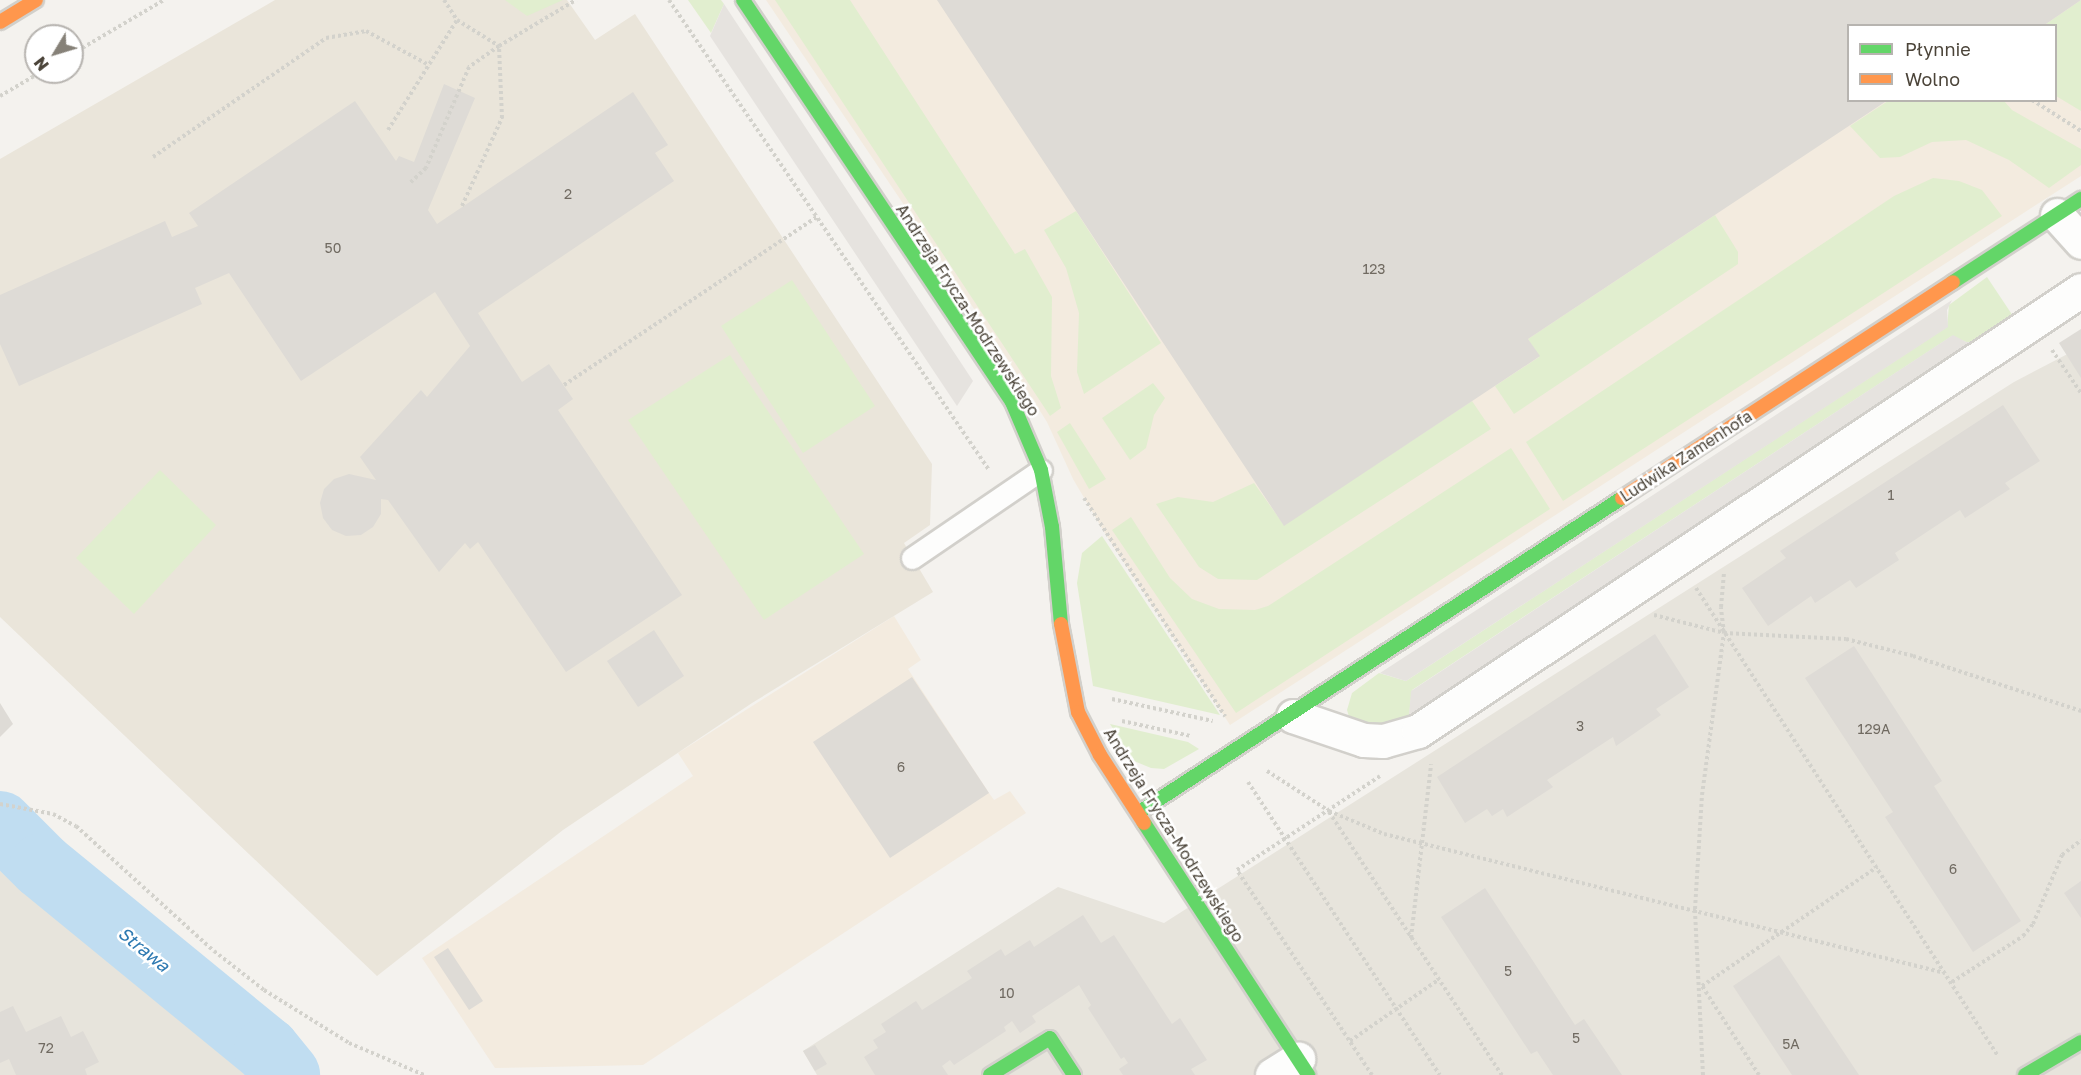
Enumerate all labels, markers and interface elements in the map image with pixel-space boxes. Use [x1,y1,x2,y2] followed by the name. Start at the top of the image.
[24,24,84,84] north arrow
[1847,24,2057,102] legend
[1905,38,1971,60] text: Płynnie
[30,53,53,75] text: N
[1905,68,1960,90] text: Wolno
[564,186,572,202] house number: 2
[892,200,1044,420] street label: Andrzeja Frycza-Modrzewskiego
[325,240,341,256] house number: 50
[1362,261,1386,277] house number: 123
[1617,406,1755,506] street label: Ludwika Zamenhofa
[1888,487,1894,503] house number: 1
[1576,718,1584,734] house number: 3
[1858,721,1890,737] house number: 129A
[1100,724,1248,946] street label: Andrzeja Frycza-Modrzewskiego
[897,759,905,775] house number: 6
[1949,861,1957,877] house number: 6
[114,922,174,976] water label: Strawa
[1504,963,1512,979] house number: 5
[999,985,1015,1001] house number: 10
[1572,1030,1580,1046] house number: 5
[1782,1036,1800,1052] house number: 5A
[38,1040,54,1056] house number: 72

